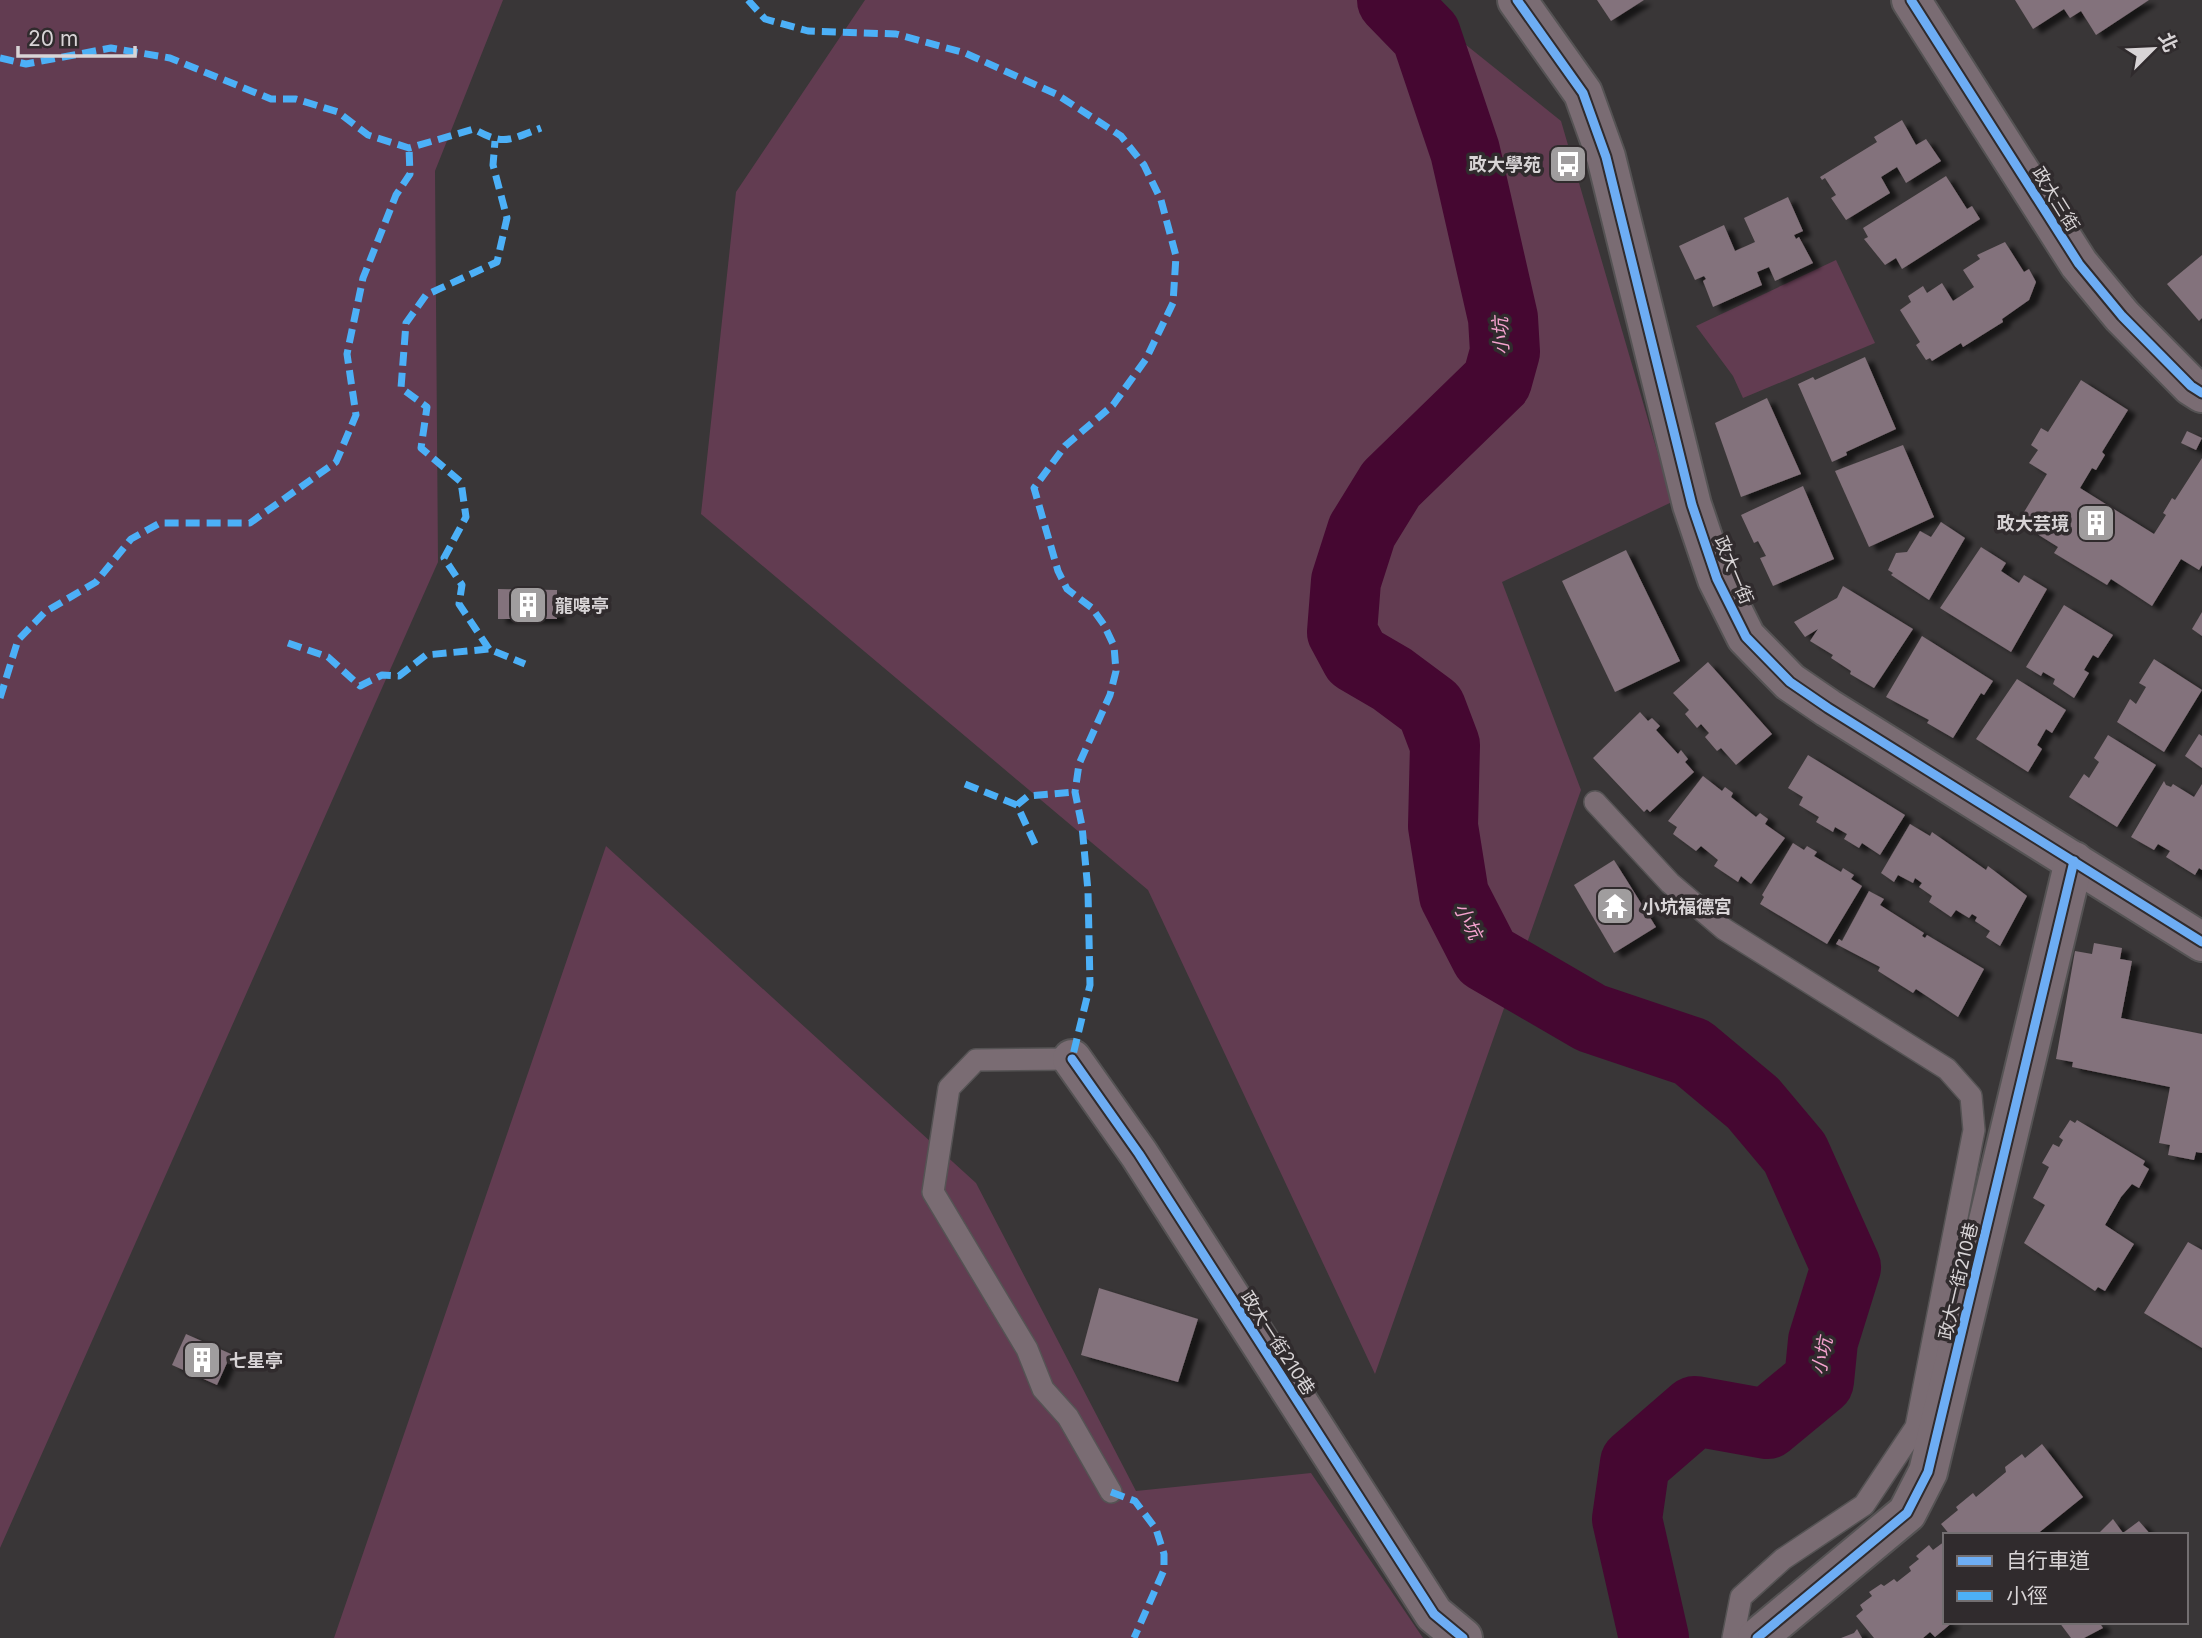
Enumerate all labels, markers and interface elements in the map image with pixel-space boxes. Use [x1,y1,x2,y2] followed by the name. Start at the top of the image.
[18,14,135,58] scale bar
[2118,14,2188,84] north arrow
[28,26,78,51] text: 20 m
[2154,29,2182,56] text: 北
[1547,143,1589,185] bus stop icon: 政大學苑
[1469,154,1541,175] place label: 政大學苑
[2028,163,2084,235] street label: 政大三街
[1489,314,1513,355] water label: 小坑
[2075,502,2117,544] building icon: 政大芸境
[1997,513,2069,534] place label: 政大芸境
[1710,533,1758,607] street label: 政大一街
[507,584,549,626] building icon: 龍嗥亭
[555,595,609,616] place label: 龍嗥亭
[1594,885,1636,927] temple icon: 小坑福德宮
[1642,896,1732,917] place label: 小坑福德宮
[1449,899,1488,946] water label: 小坑
[1934,1220,1982,1342] street label: 政大一街210巷
[1237,1287,1319,1399] street label: 政大一街210巷
[1807,1332,1837,1377] water label: 小坑
[181,1339,223,1381] building icon: 七星亭
[229,1350,283,1371] place label: 七星亭
[1943,1533,2188,1624] legend
[2006,1548,2090,1573] text: 自行車道
[2006,1583,2048,1608] text: 小徑

